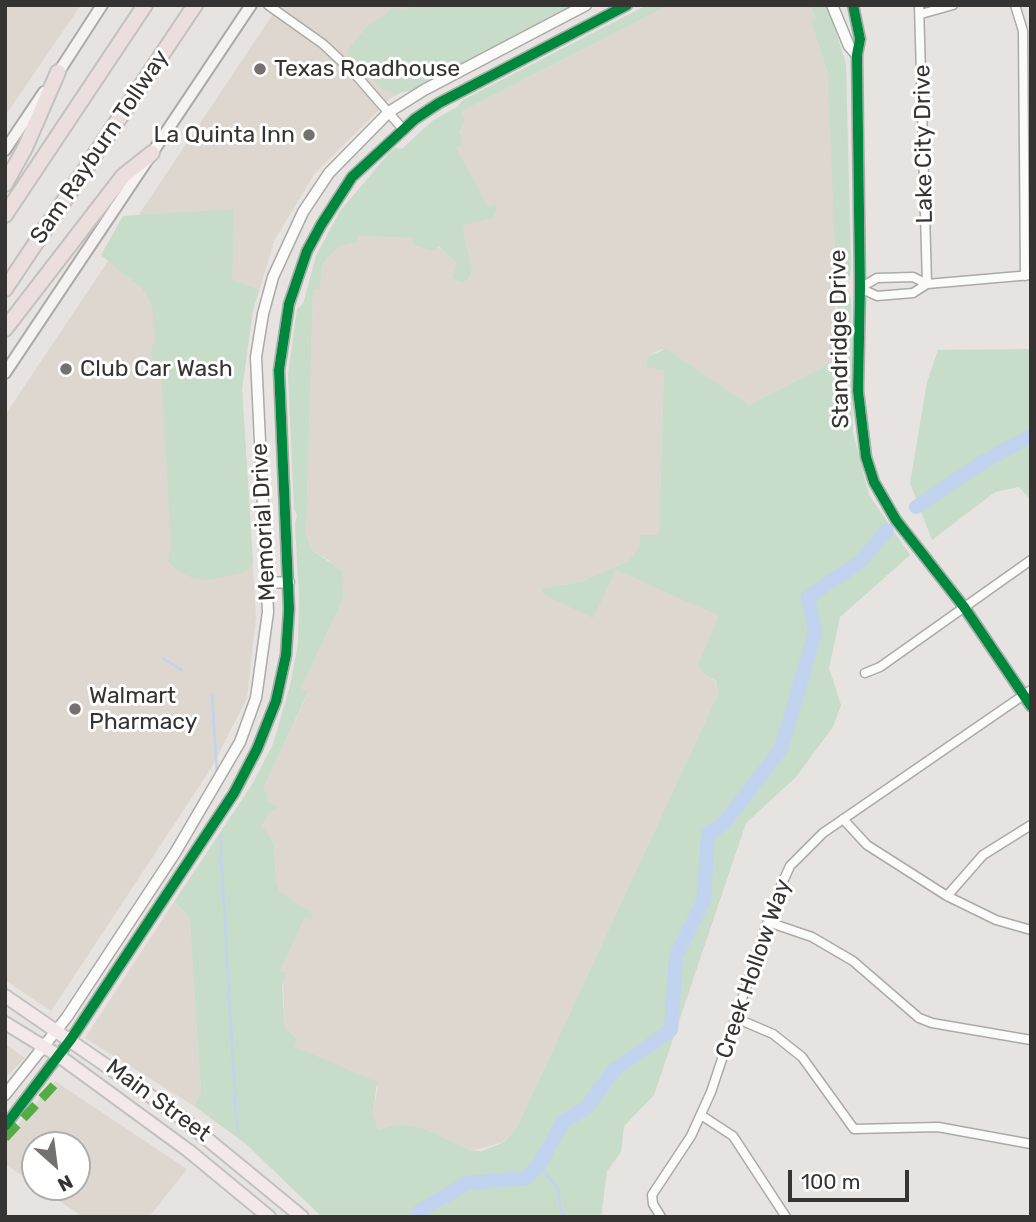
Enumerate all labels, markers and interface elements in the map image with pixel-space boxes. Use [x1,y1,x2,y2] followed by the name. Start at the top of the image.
[25,45,175,249] street label: Sam Rayburn Tollway
[274,55,460,83] place label: Texas Roadhouse
[252,61,268,77] marker: Texas Roadhouse
[909,64,939,224] street label: Lake City Drive
[153,121,295,149] place label: La Quinta Inn
[301,127,317,143] marker: La Quinta Inn
[825,249,855,429] street label: Standridge Drive
[80,355,233,383] place label: Club Car Wash
[58,361,74,377] marker: Club Car Wash
[246,442,282,602] street label: Memorial Drive
[89,682,197,736] place label: Walmart Pharmacy
[67,701,83,717] marker: Walmart Pharmacy
[710,876,798,1062] street label: Creek Hollow Way
[100,1054,216,1148] street label: Main Street
[21,1131,91,1201] north arrow
[791,1156,912,1200] scale bar
[801,1169,860,1194] text: 100 m
[54,1170,77,1197] text: N

